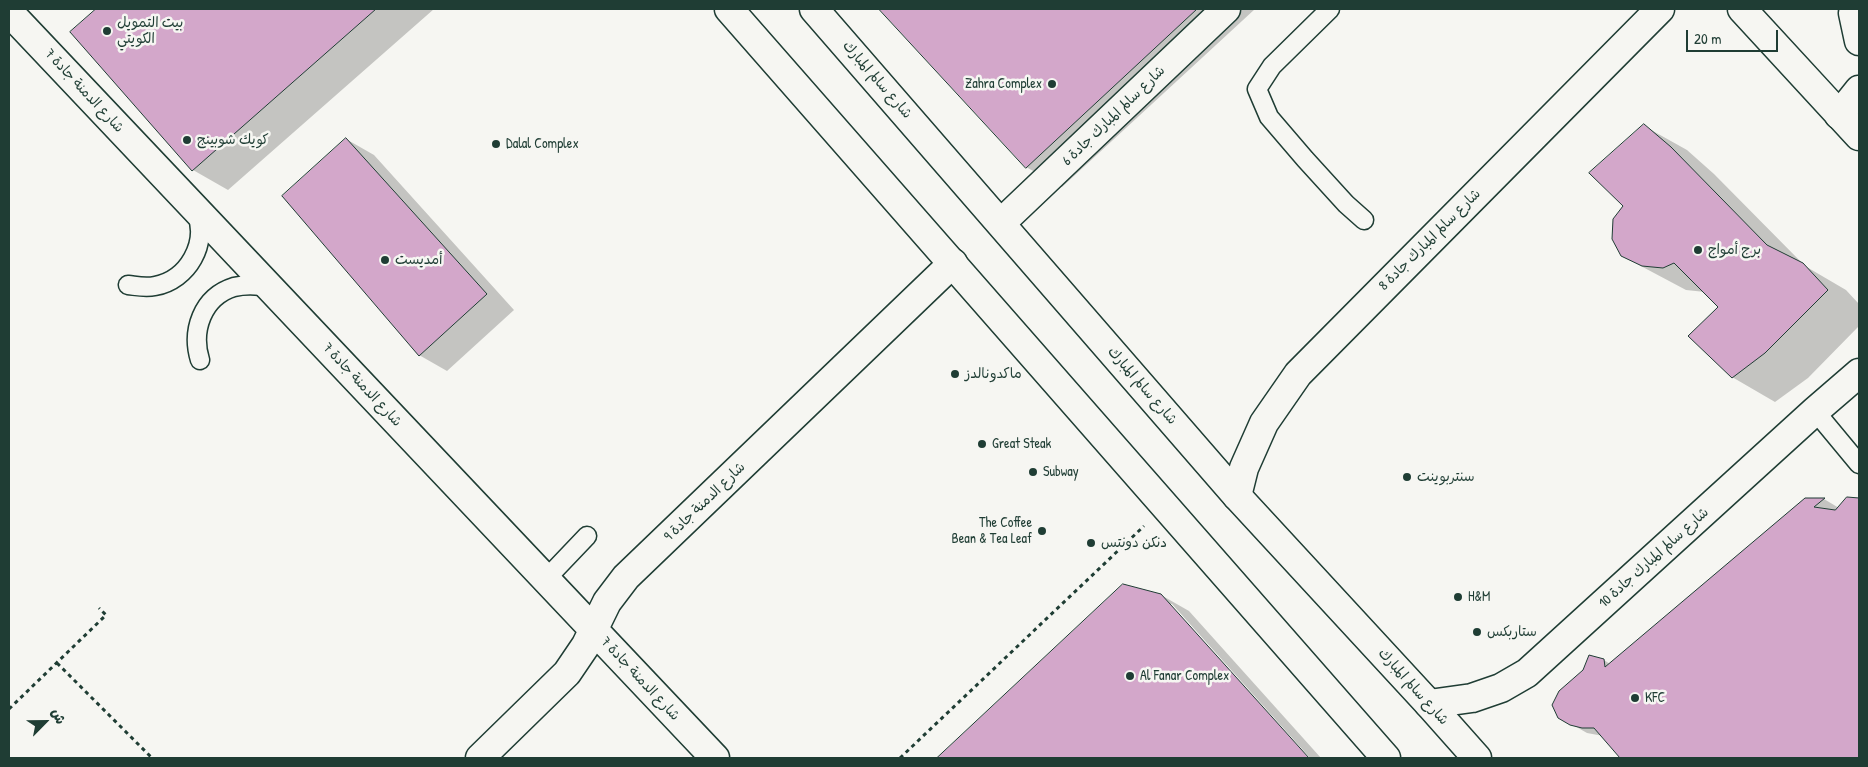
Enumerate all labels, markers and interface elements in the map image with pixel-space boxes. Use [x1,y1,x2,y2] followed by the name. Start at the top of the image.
[117,15,183,48] place label: بيت التمويل الكويتي
[1688,20,1780,52] scale bar
[101,25,113,37] marker: بيت التمويل الكويتي
[1694,28,1721,49] text: 20 m
[839,38,915,122] street label: شارع سالم المبارك
[41,46,127,136] street label: شارع الدمنة جادة 7
[1059,63,1169,169] street label: شارع سالم المبارك جادة 6
[965,76,1042,92] place label: Zahra Complex
[1046,78,1058,90] marker: Zahra Complex
[197,132,269,148] place label: كويك شوبينج
[181,134,193,146] marker: كويك شوبينج
[506,136,579,152] place label: Dalal Complex
[490,138,502,150] marker: Dalal Complex
[1376,186,1484,294] street label: شارع سالم المبارك جادة 8
[1708,242,1761,258] place label: برج أمواج
[1692,244,1704,256] marker: برج أمواج
[395,252,443,268] place label: أمديست
[379,254,391,266] marker: أمديست
[319,340,405,430] street label: شارع الدمنة جادة 7
[1104,344,1180,428] street label: شارع سالم المبارك
[965,366,1022,382] place label: ماكدونالدز
[949,368,961,380] marker: ماكدونالدز
[992,436,1051,452] place label: Great Steak
[976,438,988,450] marker: Great Steak
[661,459,749,545] street label: شارع الدمنة جادة 9
[1043,464,1079,480] place label: Subway
[1027,466,1039,478] marker: Subway
[1417,469,1475,485] place label: سنتربوينت
[1401,471,1413,483] marker: سنتربوينت
[1596,504,1712,612] street label: شارع سالم المبارك جادة 10
[952,515,1032,548] place label: The Coffee Bean & Tea Leaf
[1036,525,1048,537] marker: The Coffee Bean & Tea Leaf
[1101,535,1167,551] place label: دنكن دونتس
[1085,537,1097,549] marker: دنكن دونتس
[1468,589,1490,605] place label: H&M
[1452,591,1464,603] marker: H&M
[1487,624,1537,640] place label: ستاربكس
[1471,626,1483,638] marker: ستاربكس
[597,634,683,724] street label: شارع الدمنة جادة 7
[1374,645,1452,729] street label: شارع سالم المبارك
[1140,668,1229,684] place label: Al Fanar Complex
[1124,670,1136,682] marker: Al Fanar Complex
[1645,690,1665,706] place label: KFC
[1629,692,1641,704] marker: KFC
[20,697,70,747] north arrow
[48,705,71,727] text: ش

